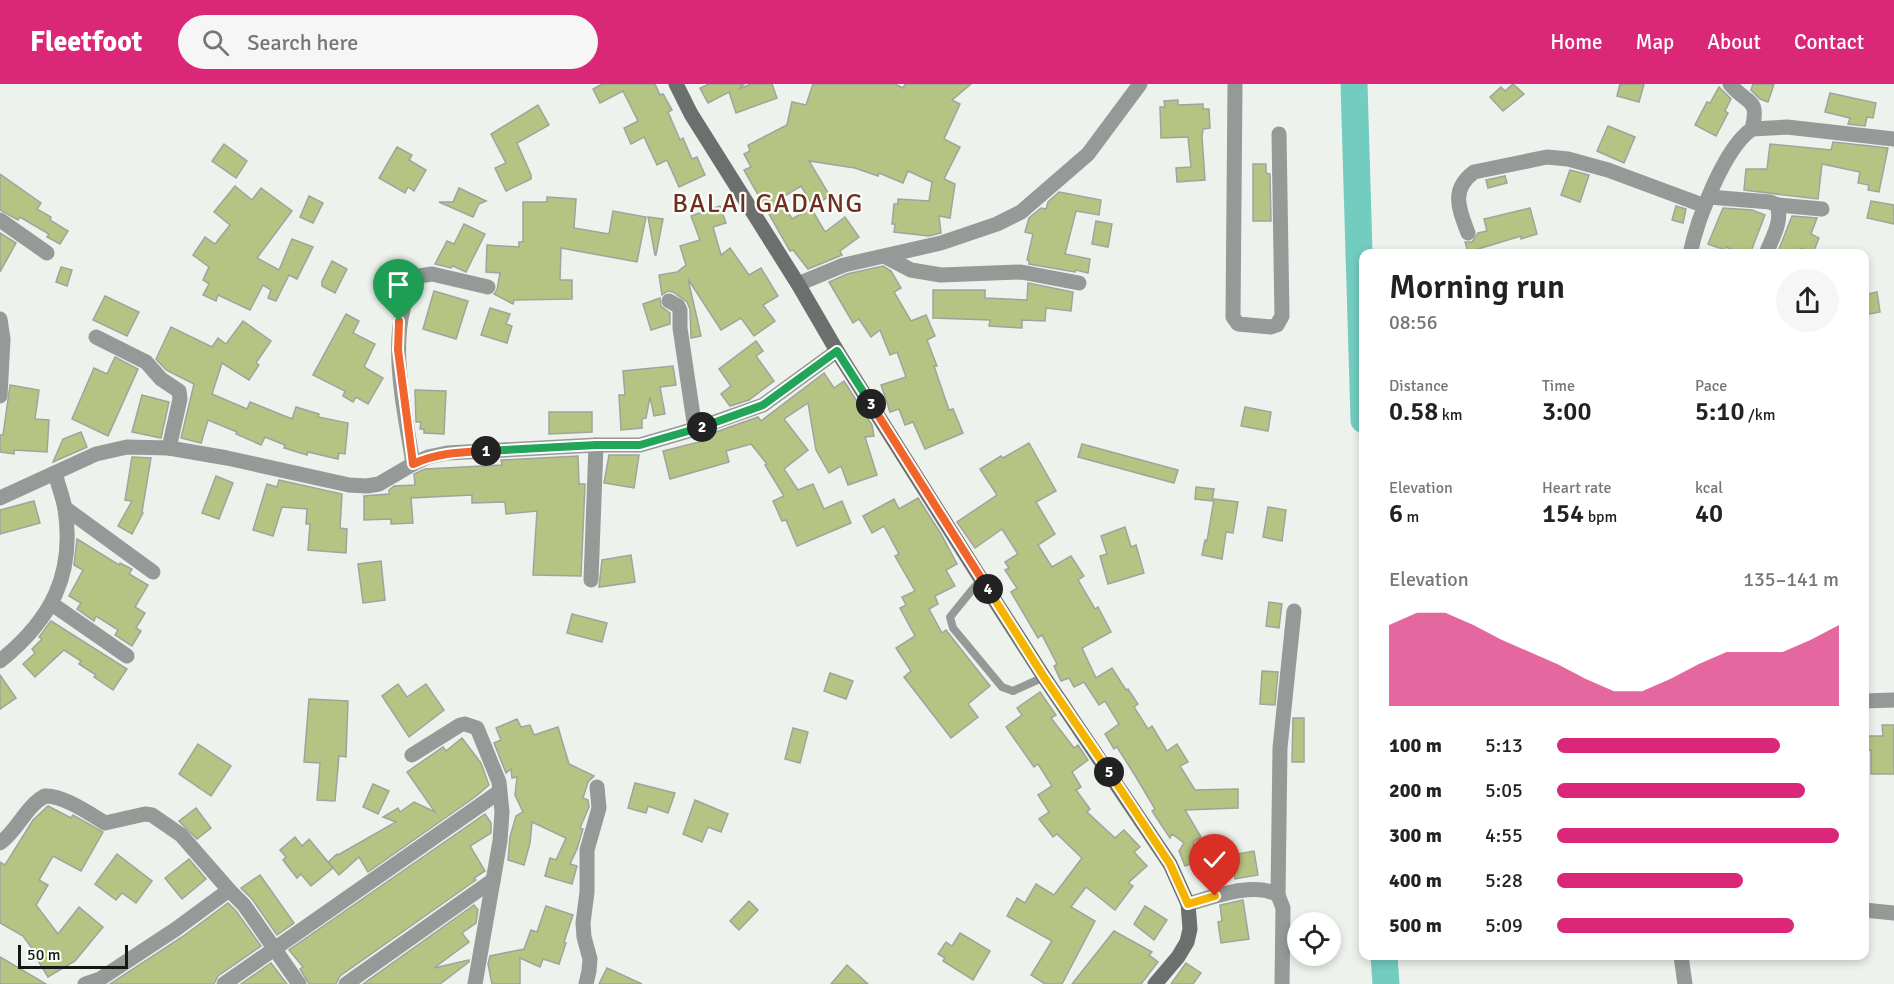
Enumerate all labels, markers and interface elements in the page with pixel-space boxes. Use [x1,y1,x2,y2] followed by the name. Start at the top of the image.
[178,15,598,69] search box
[30,25,142,59] text: Fleetfoot
[199,26,232,59] icon: search
[247,29,358,56] text: Search here
[1550,29,1603,55] text: Home
[1636,29,1674,55] text: Map
[1707,29,1761,55] text: About
[1794,29,1864,55] text: Contact
[672,188,864,220] district label: BALAI GADANG
[373,259,424,321] pin
[1389,267,1565,308] text: Morning run
[382,268,415,301] icon: arrive
[1776,269,1839,332] button: share
[1389,310,1438,335] text: 08:56
[1389,376,1449,396] text: Distance
[1542,376,1575,396] text: Time
[1695,376,1727,396] text: Pace
[856,389,886,419] pin: 3
[867,394,875,414] text: 3
[1389,396,1438,428] text: 0.58
[1542,396,1591,428] text: 3:00
[1695,396,1744,428] text: 5:10
[1438,405,1463,425] text: km
[1744,405,1776,425] text: /km
[687,412,717,442] pin: 2
[698,417,706,437] text: 2
[471,436,501,466] pin: 1
[482,441,490,461] text: 1
[1389,478,1453,498] text: Elevation
[1542,478,1611,498] text: Heart rate
[1695,478,1723,498] text: kcal
[1389,498,1403,530] text: 6
[1542,498,1584,530] text: 154
[1695,498,1723,530] text: 40
[1403,507,1419,527] text: m
[1584,507,1617,527] text: bpm
[1389,567,1469,592] text: Elevation
[1743,567,1839,592] text: 135–141 m
[973,574,1003,604] pin: 4
[984,579,992,599] text: 4
[1389,733,1442,758] text: 100 m
[1485,733,1523,758] text: 5:13
[1094,757,1124,787] pin: 5
[1105,762,1113,782] text: 5
[1389,778,1442,803] text: 200 m
[1485,778,1523,803] text: 5:05
[1389,823,1442,848] text: 300 m
[1485,823,1523,848] text: 4:55
[1189,834,1240,896] pin
[1198,843,1231,876] icon: check
[1389,868,1442,893] text: 400 m
[1485,868,1523,893] text: 5:28
[1287,912,1341,966] map controls
[1287,912,1341,966] button: locate
[1389,913,1442,938] text: 500 m
[1485,913,1523,938] text: 5:09
[18,942,128,970] scale bar
[27,945,61,965] text: 50 m

